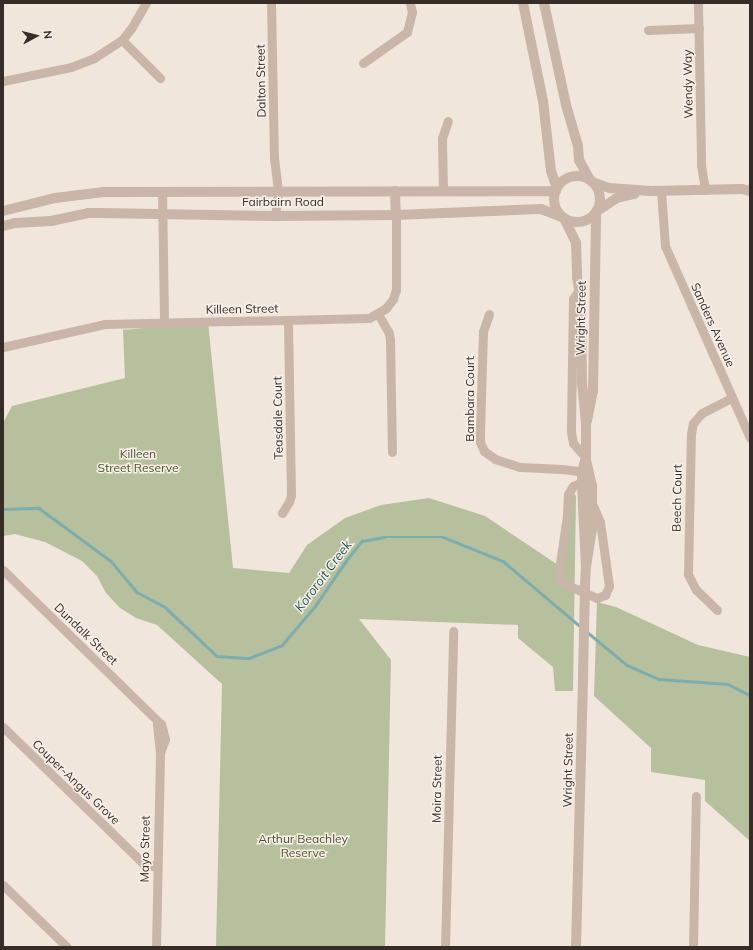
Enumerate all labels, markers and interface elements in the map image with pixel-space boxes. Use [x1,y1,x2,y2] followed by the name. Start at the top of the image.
[16,16,56,56] north arrow
[40,30,55,40] text: N
[253,44,269,118] street label: Dalton Street
[680,49,696,119] street label: Wendy Way
[242,195,324,209] street label: Fairbairn Road
[573,281,589,355] street label: Wright Street
[688,281,738,369] street label: Sanders Avenue
[206,301,278,317] street label: Killeen Street
[463,356,477,442] street label: Bambara Court
[270,376,286,460] street label: Teasdale Court
[97,447,179,475] park label: Killeen Street Reserve
[669,464,685,532] street label: Beech Court
[291,537,355,615] water label: Kororoit Creek
[51,600,121,668] street label: Dundalk Street
[560,733,576,807] street label: Wright Street
[29,737,123,827] street label: Couper-Angus Grove
[429,755,445,823] street label: Moira Street
[137,815,153,883] street label: Mayo Street
[258,832,348,860] park label: Arthur Beachley Reserve

